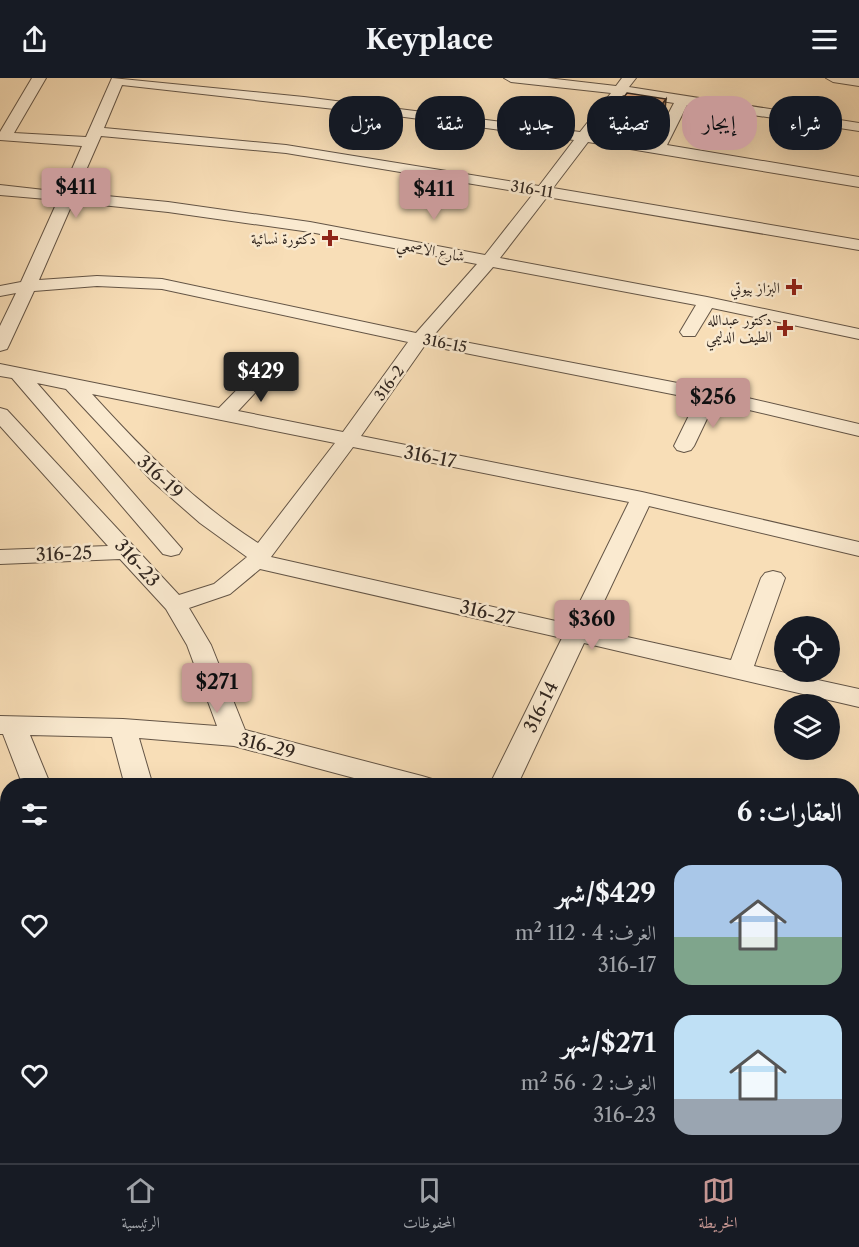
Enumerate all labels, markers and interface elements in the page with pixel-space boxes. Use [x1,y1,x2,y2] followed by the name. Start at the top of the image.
[18,23,51,56] icon: share
[366,23,493,56] text: Keyplace
[808,23,841,56] icon: menu
[329,96,403,150] chip: منزل
[415,96,485,150] chip: شقة
[497,96,575,150] chip: جديد
[587,96,670,150] chip: تصفية
[682,96,757,150] chip: إيجار
[769,96,842,150] chip: شراء
[40,168,112,219] pin: $411
[398,170,470,221] pin: $411
[55,175,97,199] text: $411
[509,176,555,202] street label: 316-11
[413,177,455,201] text: $411
[251,229,316,248] place label: دكتورة نسائية
[321,229,339,247] marker: دكتورة نسائية
[395,234,466,271] street label: شارع الاصمعي
[730,278,780,300] place label: البزاز بيوتي
[785,278,803,296] marker: البزاز بيوتي
[706,310,772,351] place label: دكتور عبدالله الطيف الدليمي
[776,319,794,337] marker: دكتور عبدالله الطيف الدليمي
[421,329,469,357] street label: 316-15
[225,352,297,403] pin: $429
[238,359,284,383] text: $429
[370,362,408,404] street label: 316-2
[677,378,749,429] pin: $256
[690,385,736,409] text: $256
[402,441,458,473] street label: 316-17
[133,450,187,504] street label: 316-19
[110,535,164,591] street label: 316-23
[35,542,93,566] street label: 316-25
[458,596,517,630] street label: 316-27
[556,600,628,651] pin: $360
[568,607,616,631] text: $360
[774,616,840,760] map controls
[774,616,840,682] button: locate
[181,663,253,714] pin: $271
[196,670,238,694] text: $271
[519,678,563,736] street label: 316-14
[774,694,840,760] button: layers
[237,728,297,764] street label: 316-29
[737,796,842,828] text: العقارات: 6
[18,798,51,831] icon: filters
[556,877,656,909] text: $429/شهر
[722,889,794,961] icon: home
[18,909,51,942] icon: heart
[515,921,656,945] text: الغرف: 4 · 112 m²
[598,953,656,977] text: 316-17
[561,1027,656,1059] text: $271/شهر
[722,1039,794,1111] icon: home
[18,1059,51,1092] icon: heart
[521,1071,656,1095] text: الغرف: 2 · 56 m²
[593,1103,656,1127] text: 316-23
[121,1174,160,1238] tab: الرئيسية
[403,1174,456,1238] tab: المحفوظات
[699,1174,738,1238] tab: الخريطة

